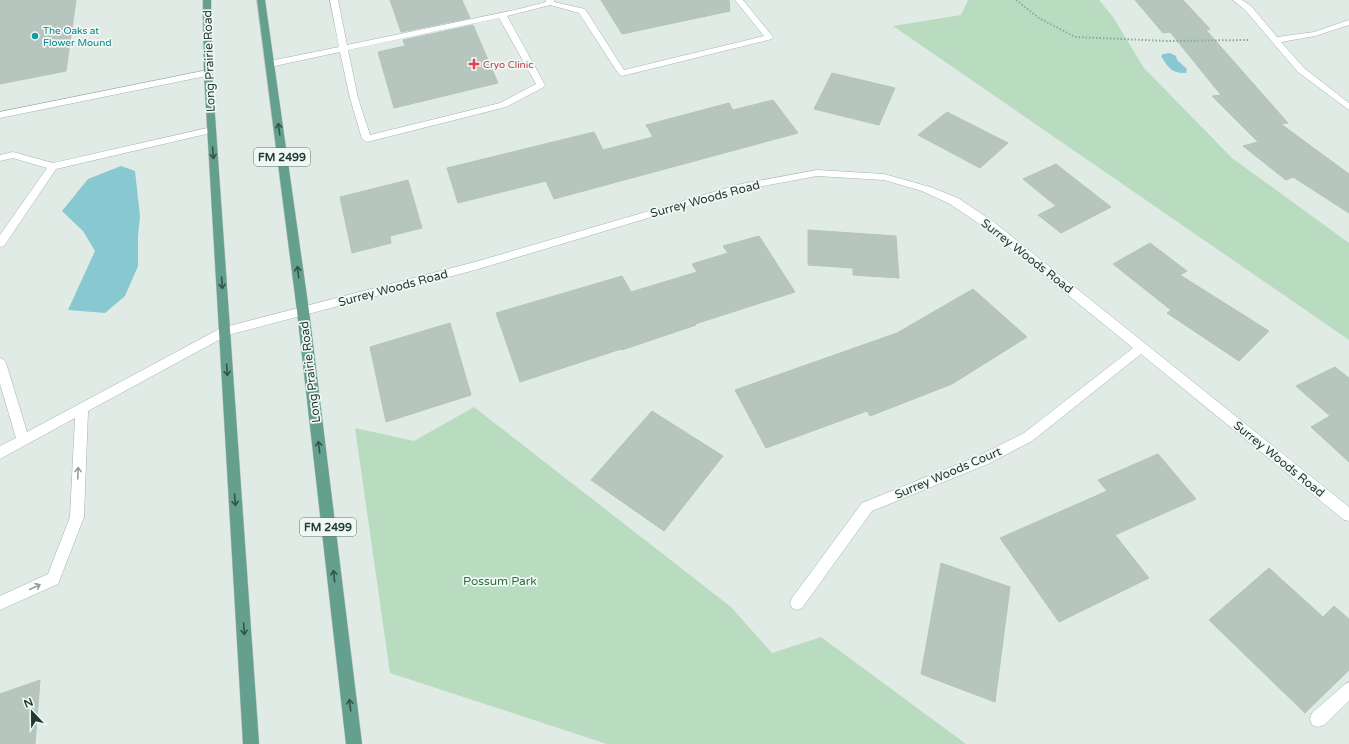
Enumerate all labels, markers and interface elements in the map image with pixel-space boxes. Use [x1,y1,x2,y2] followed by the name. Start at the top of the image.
[200,10,218,112] street label: Long Prairie Road
[43,25,112,49] place label: The Oaks at Flower Mound
[30,31,40,41] marker: The Oaks at Flower Mound
[468,58,480,70] marker: Cryo Clinic
[483,59,534,71] place label: Cryo Clinic
[275,123,283,136] one-way arrow
[210,147,217,160] one-way arrow
[254,148,310,166] road number: FM 2499
[649,178,761,220] street label: Surrey Woods Road
[978,216,1076,296] street label: Surrey Woods Road
[294,266,301,279] one-way arrow
[337,267,449,309] street label: Surrey Woods Road
[218,276,225,289] one-way arrow
[297,320,323,424] street label: Long Prairie Road
[224,363,231,376] one-way arrow
[1231,418,1327,500] street label: Surrey Woods Road
[315,441,323,454] one-way arrow
[893,444,1004,502] street label: Surrey Woods Court
[75,467,82,480] one-way arrow
[232,493,239,506] one-way arrow
[300,518,356,536] road number: FM 2499
[330,570,338,583] one-way arrow
[463,574,537,588] park label: Possum Park
[29,583,41,590] one-way arrow
[240,622,247,635] one-way arrow
[12,692,52,732] north arrow
[22,696,35,711] text: N
[346,699,354,712] one-way arrow

